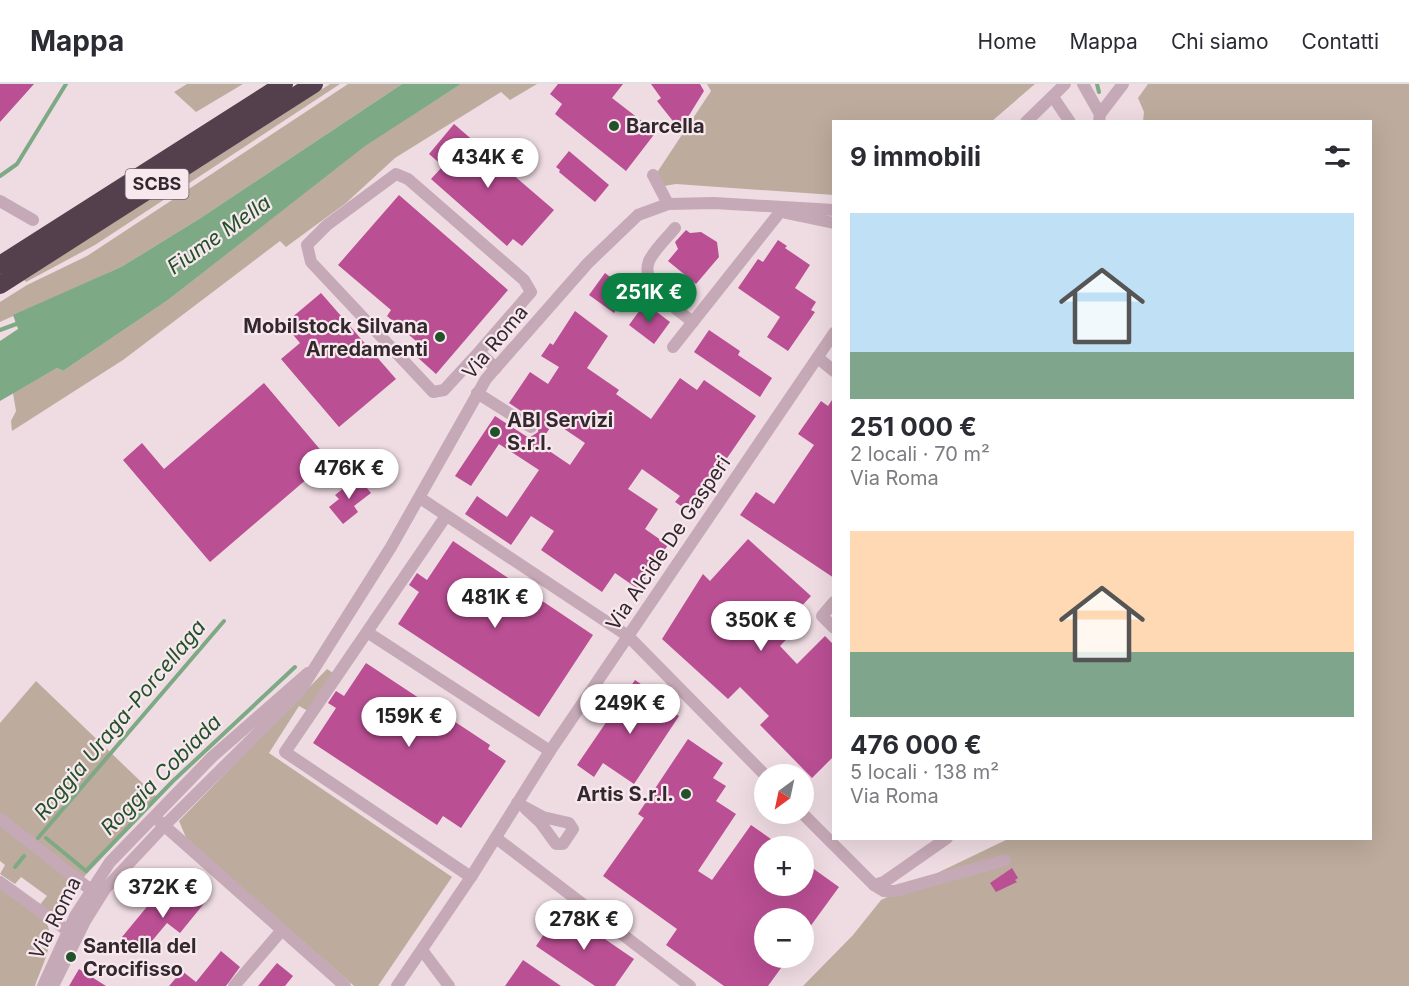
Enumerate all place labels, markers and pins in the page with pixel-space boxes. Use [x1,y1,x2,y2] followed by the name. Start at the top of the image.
[626,114,705,138] place label: Barcella
[607,119,621,133] marker: Barcella
[439,138,537,189] pin: 434K €
[600,273,698,324] pin: 251K €
[243,314,428,361] place label: Mobilstock Silvana Arredamenti
[433,330,447,344] marker: Mobilstock Silvana Arredamenti
[507,408,613,455] place label: ABI Servizi S.r.l.
[488,425,502,439] marker: ABI Servizi S.r.l.
[300,449,398,500] pin: 476K €
[446,578,544,629] pin: 481K €
[712,601,810,652] pin: 350K €
[581,684,679,735] pin: 249K €
[360,697,458,748] pin: 159K €
[576,782,674,806] place label: Artis S.r.l.
[679,787,693,801] marker: Artis S.r.l.
[114,868,212,919] pin: 372K €
[535,900,633,951] pin: 278K €
[83,934,196,981] place label: Santella del Crocifisso
[64,950,78,964] marker: Santella del Crocifisso

